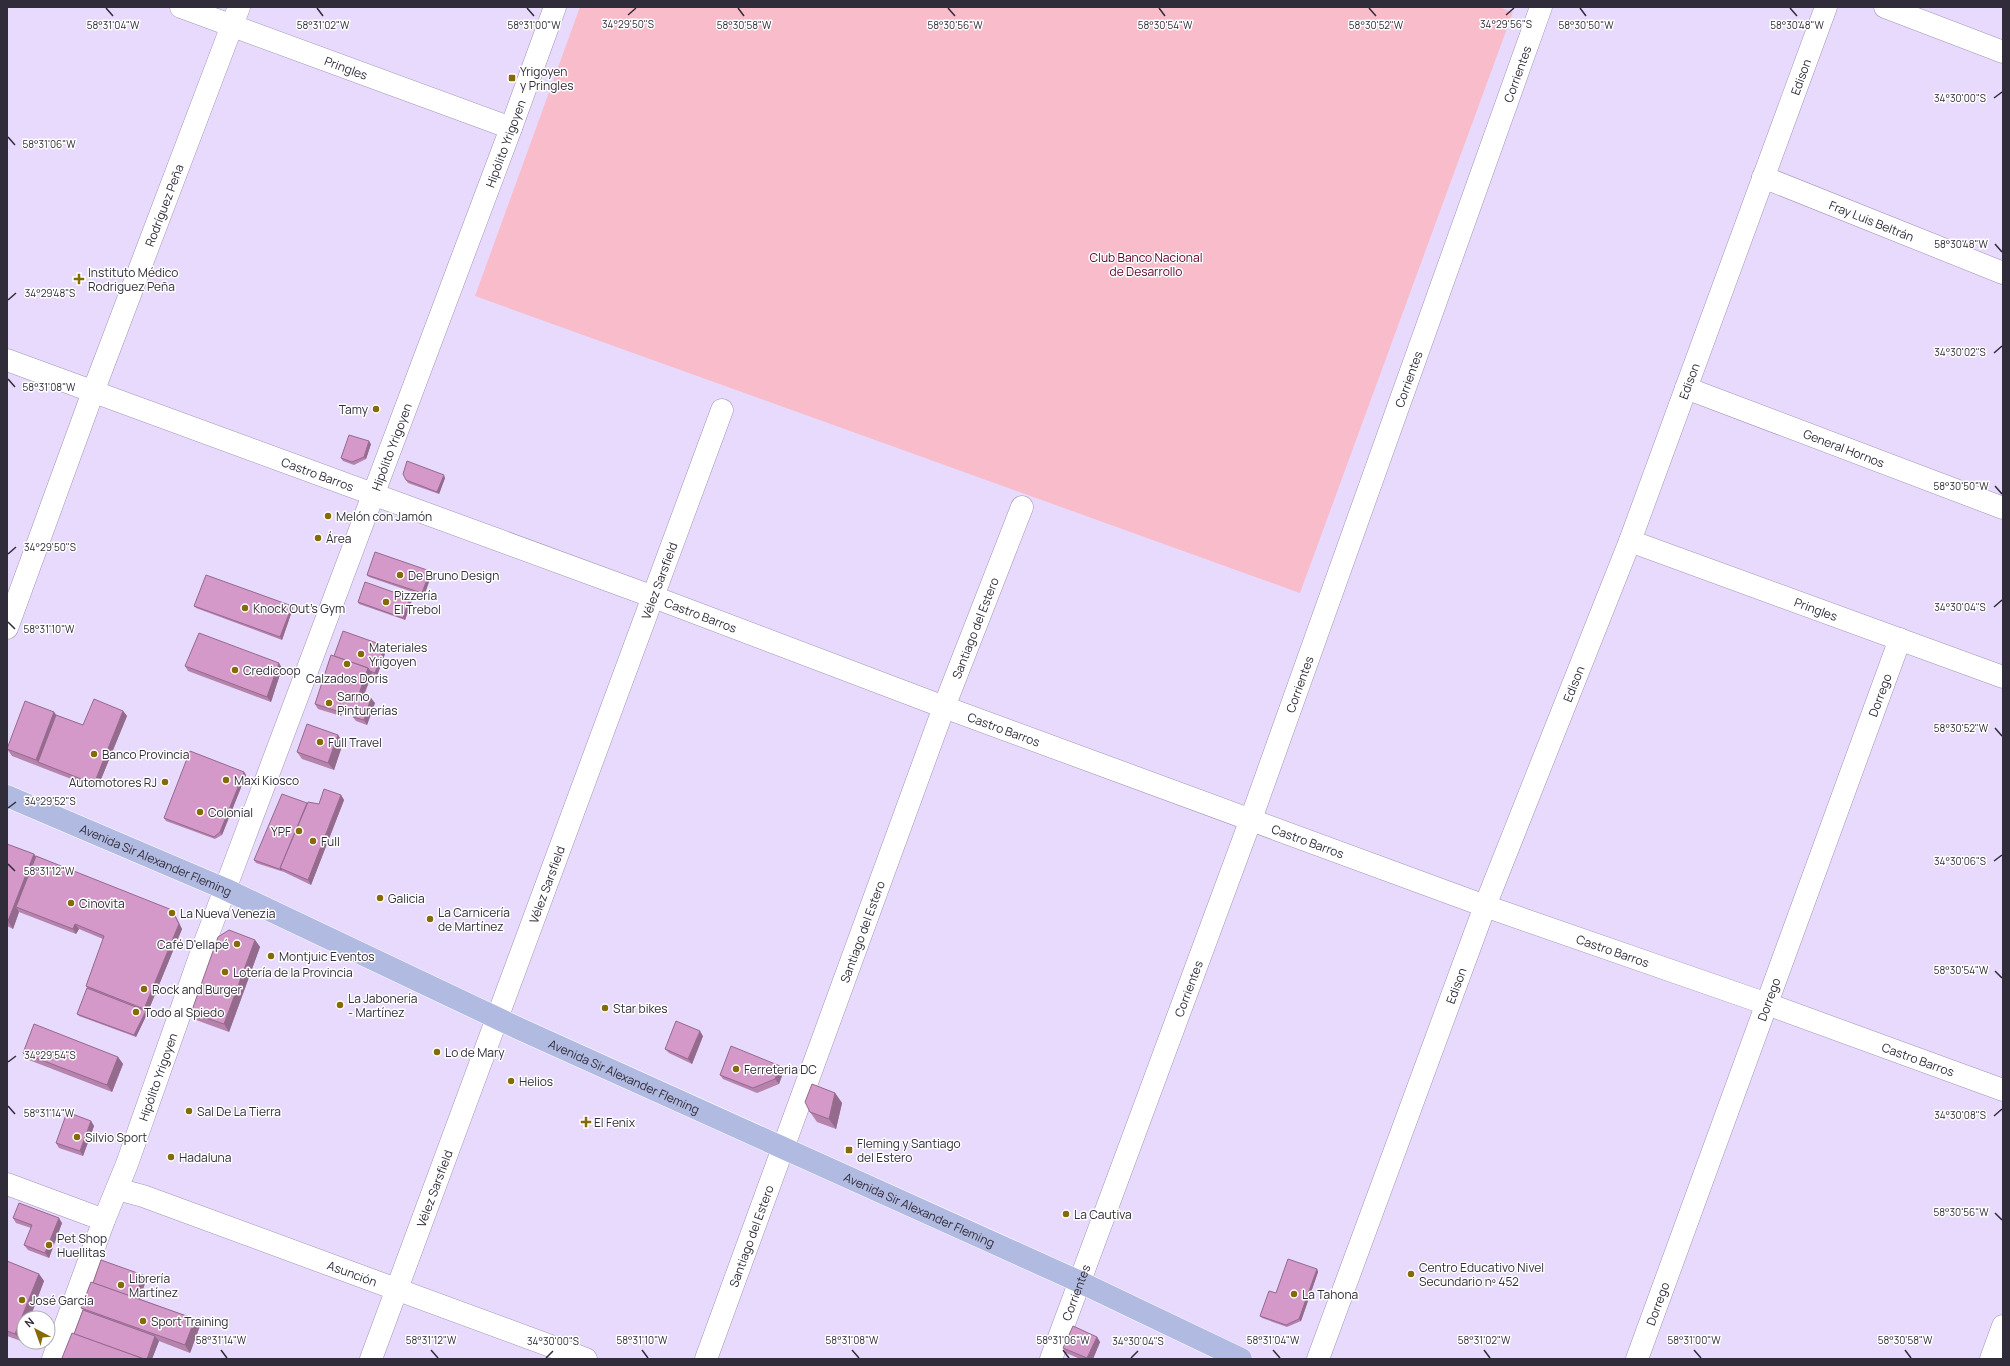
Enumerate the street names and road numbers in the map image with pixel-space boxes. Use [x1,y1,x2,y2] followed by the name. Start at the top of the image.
[1499,43,1535,105] street label: Corrientes
[322,52,370,83] street label: Pringles
[1786,56,1815,97] street label: Edison
[481,97,529,190] street label: Hipólito Yrigoyen
[140,161,187,249] street label: Rodríguez Peña
[1827,196,1917,245] street label: Fray Luis Beltrán
[1390,348,1426,410] street label: Corrientes
[1674,361,1703,401] street label: Edison
[367,401,415,493] street label: Hipólito Yrigoyen
[1801,425,1887,471] street label: General Hornos
[279,453,356,495] street label: Castro Barros
[637,540,681,621] street label: Vélez Sarsfield
[947,575,1002,681] street label: Santiago del Estero
[662,593,739,636] street label: Castro Barros
[1792,593,1840,624] street label: Pringles
[1281,654,1317,715] street label: Corrientes
[1559,663,1588,704] street label: Edison
[1864,671,1895,719] street label: Dorrego
[965,708,1043,750] street label: Castro Barros
[77,820,235,900] street label: Avenida Sir Alexander Fleming
[1269,820,1347,862] street label: Castro Barros
[525,843,569,925] street label: Vélez Sarsfield
[836,878,888,985] street label: Santiago del Estero
[1574,930,1652,971] street label: Castro Barros
[1170,958,1206,1019] street label: Corrientes
[1441,965,1470,1006] street label: Edison
[1753,975,1784,1023] street label: Dorrego
[134,1030,181,1123] street label: Hipólito Yrigoyen
[546,1035,702,1118] street label: Avenida Sir Alexander Fleming
[1879,1038,1957,1080] street label: Castro Barros
[412,1147,456,1229] street label: Vélez Sarsfield
[841,1168,998,1251] street label: Avenida Sir Alexander Fleming
[724,1182,777,1289] street label: Santiago del Estero
[325,1256,380,1290] street label: Asunción
[1057,1262,1094,1323] street label: Corrientes
[1642,1280,1673,1328] street label: Dorrego

